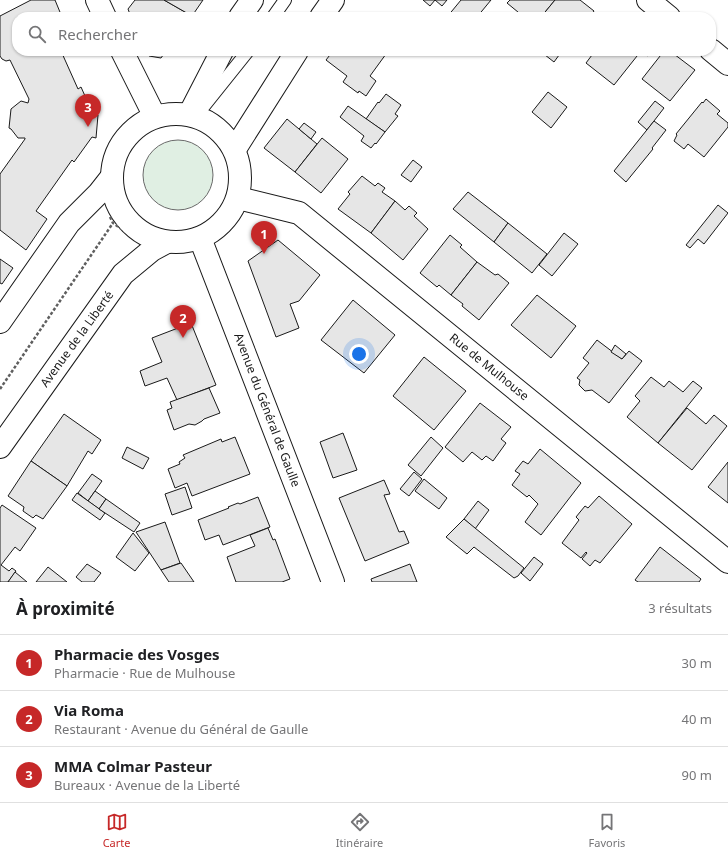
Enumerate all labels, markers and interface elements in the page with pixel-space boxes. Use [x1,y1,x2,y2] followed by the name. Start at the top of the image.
[12,12,716,56] search box
[26,23,48,45] icon: search
[58,24,138,44] text: Rechercher
[75,94,101,127] pin: 3
[251,221,277,254] pin: 1
[36,287,117,390] street label: Avenue de la Liberté
[170,305,196,338] pin: 2
[446,329,533,404] street label: Rue de Mulhouse
[230,330,305,489] street label: Avenue du Général de Gaulle
[349,344,369,364] your location
[16,597,115,620] text: À proximité
[648,599,712,617] text: 3 résultats
[54,644,220,664] text: Pharmacie des Vosges
[25,654,33,672] text: 1
[682,654,712,672] text: 30 m
[54,664,235,682] text: Pharmacie · Rue de Mulhouse
[54,700,124,720] text: Via Roma
[25,710,33,728] text: 2
[682,710,712,728] text: 40 m
[54,720,308,738] text: Restaurant · Avenue du Général de Gaulle
[54,756,212,776] text: MMA Colmar Pasteur
[25,766,33,784] text: 3
[682,766,712,784] text: 90 m
[54,776,240,794] text: Bureaux · Avenue de la Liberté
[103,811,131,850] tab: Carte
[336,811,383,850] tab: Itinéraire
[589,811,625,850] tab: Favoris

